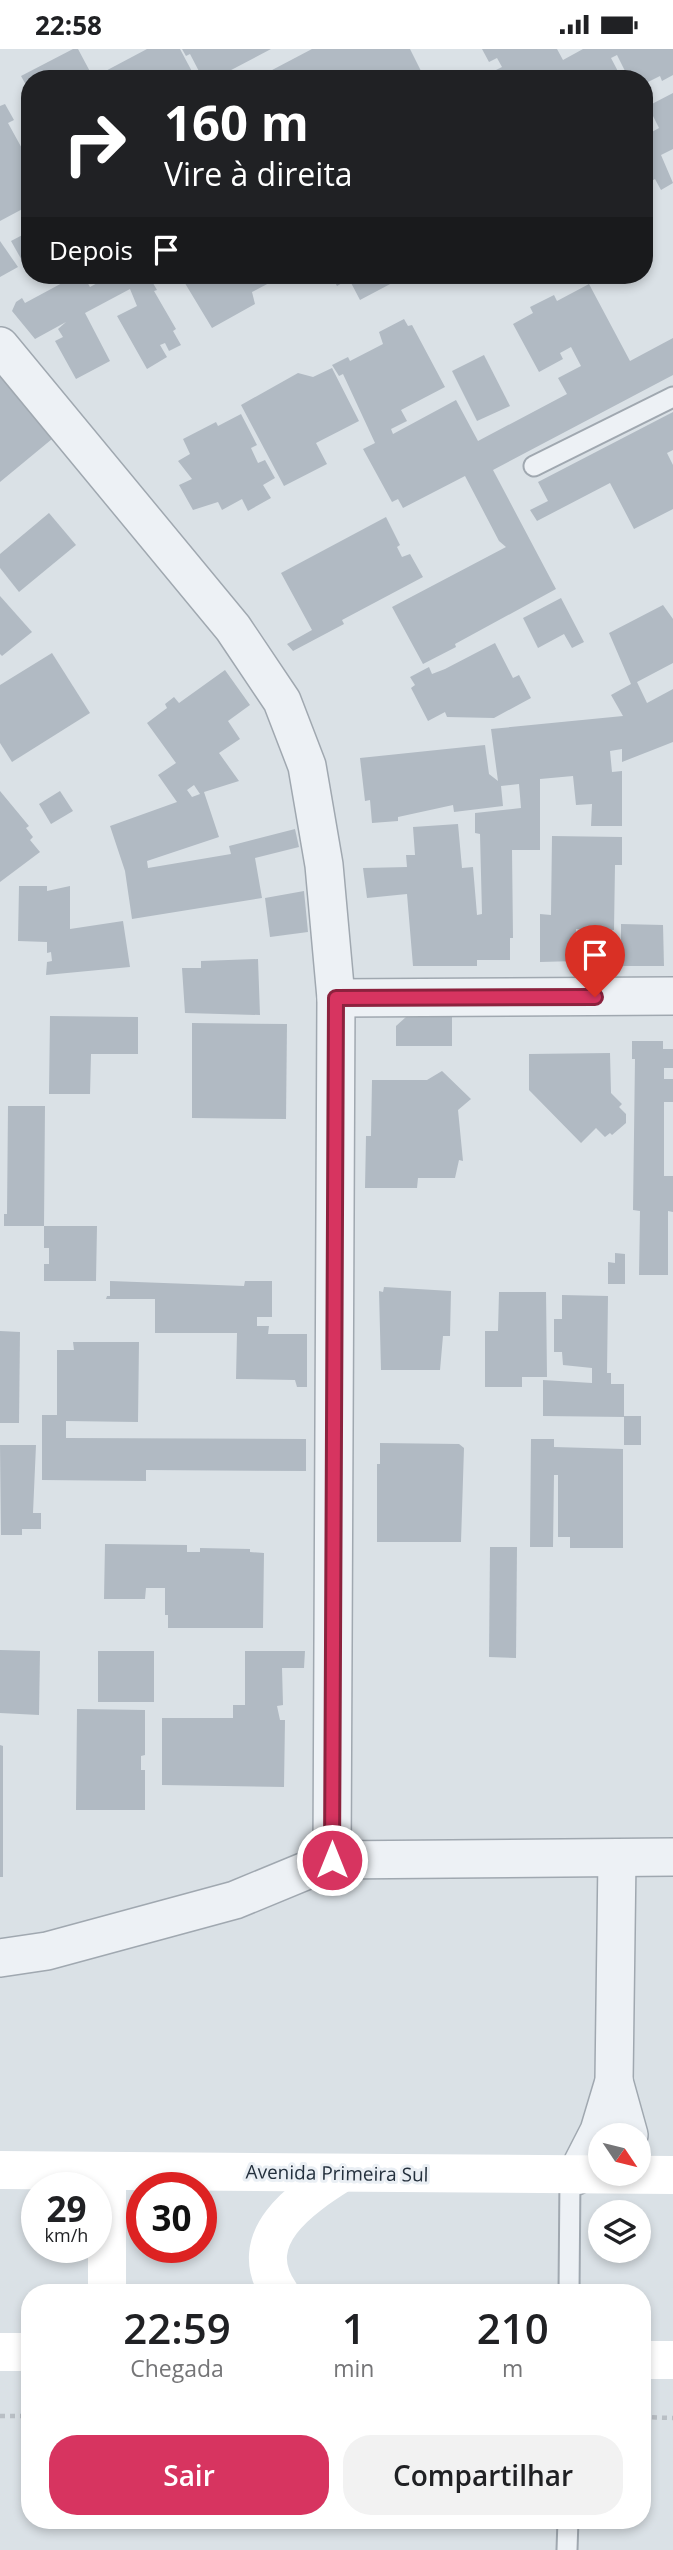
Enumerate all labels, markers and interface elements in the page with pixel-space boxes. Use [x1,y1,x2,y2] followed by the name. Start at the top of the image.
[35,7,102,43] text: 22:58
[164,89,309,155] text: 160 m
[49,98,140,189] icon: right
[164,152,353,195] text: Vire à direita
[147,231,185,269] icon: arrive
[49,232,133,268] text: Depois
[565,925,625,997] pin
[576,936,614,974] icon: arrive
[295,1823,369,1897] position arrow
[588,2123,651,2186] north arrow
[588,2123,651,2263] map controls
[245,2158,429,2188] street label: Avenida Primeira Sul
[126,2172,217,2263] speed limit sign: 30
[46,2185,87,2232] text: 29
[588,2200,651,2263] button: layers
[45,2223,88,2247] text: km/h
[123,2299,231,2356] text: 22:59
[342,2299,366,2356] text: 1
[477,2299,549,2356] text: 210
[130,2352,224,2384] text: Chegada
[333,2352,374,2384] text: min
[502,2352,523,2384] text: m
[49,2435,329,2515] button: Sair
[343,2435,623,2515] button: Compartilhar

